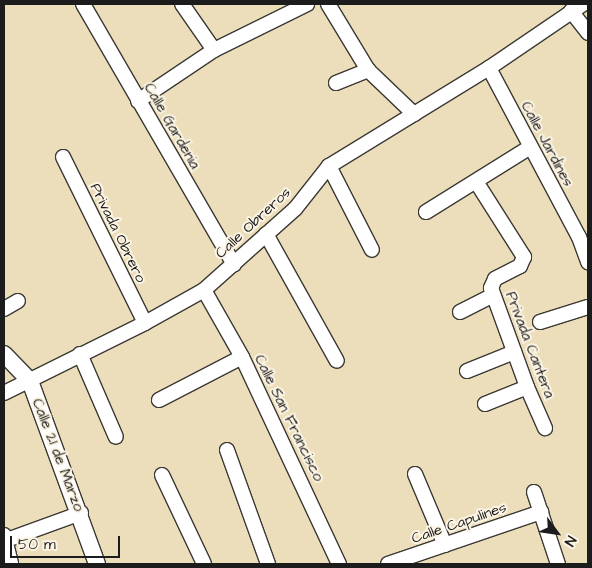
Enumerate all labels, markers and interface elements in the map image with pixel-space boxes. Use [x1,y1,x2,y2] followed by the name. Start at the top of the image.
[140,80,204,172] street label: Calle Gardenia
[517,98,577,190] street label: Calle Jardines
[86,180,150,286] street label: Privada Obrero
[212,184,294,262] street label: Calle Obreros
[501,289,559,401] street label: Privada Cantera
[250,352,328,484] street label: Calle San Francisco
[28,396,88,514] street label: Calle 21 de Marzo
[409,498,509,548] street label: Calle Capulines
[532,508,582,558] north arrow
[12,526,122,558] scale bar
[559,532,581,550] text: N
[18,534,56,555] text: 50 m

